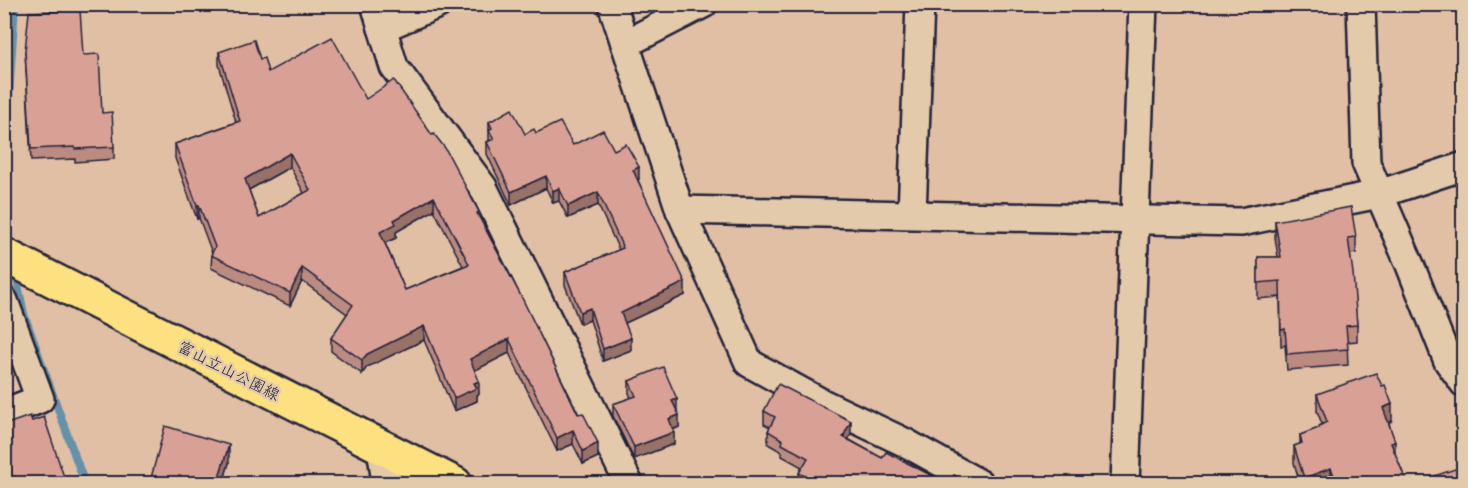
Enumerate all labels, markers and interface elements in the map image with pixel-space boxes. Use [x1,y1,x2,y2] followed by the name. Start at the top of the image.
[174,337,283,405] street label: 富山立山公園線

